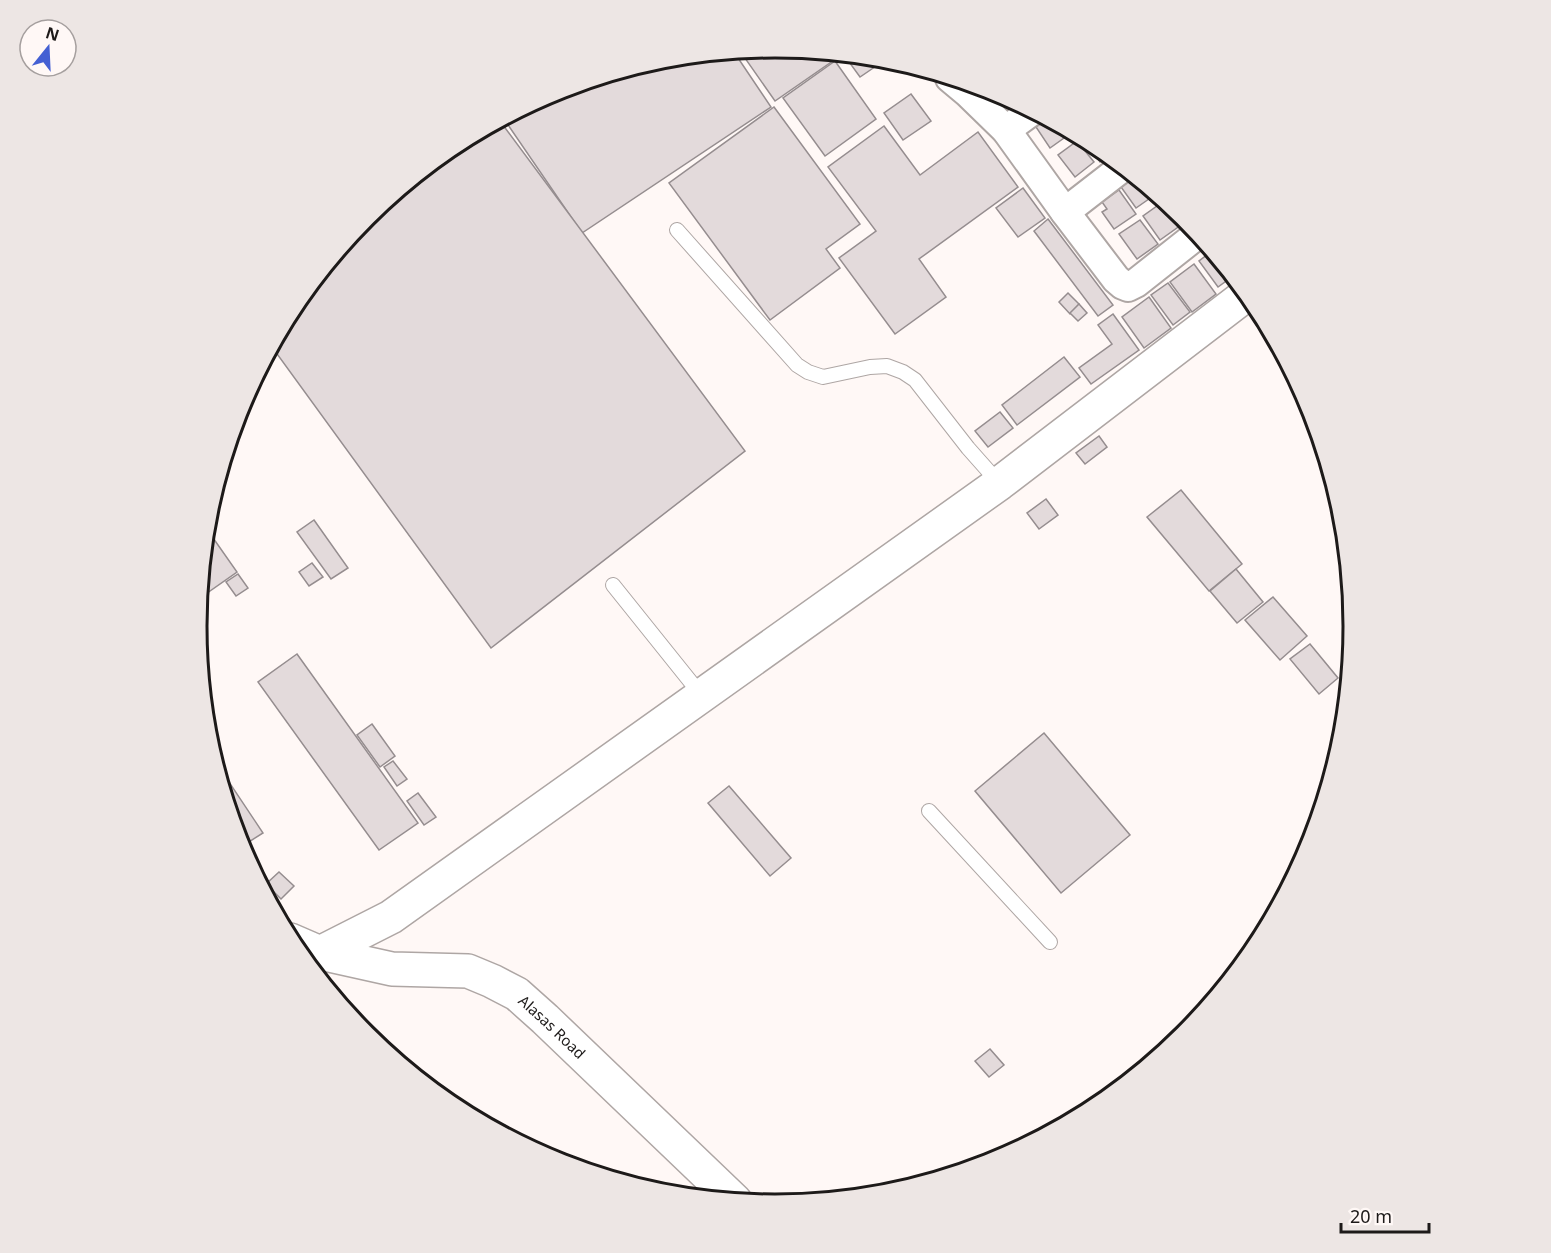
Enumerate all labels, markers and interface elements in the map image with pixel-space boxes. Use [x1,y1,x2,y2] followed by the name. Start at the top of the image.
[18,18,78,78] north arrow
[43,21,62,46] text: N
[515,990,590,1063] street label: Alasas Road
[1341,1196,1430,1234] scale bar
[1350,1204,1392,1228] text: 20 m

